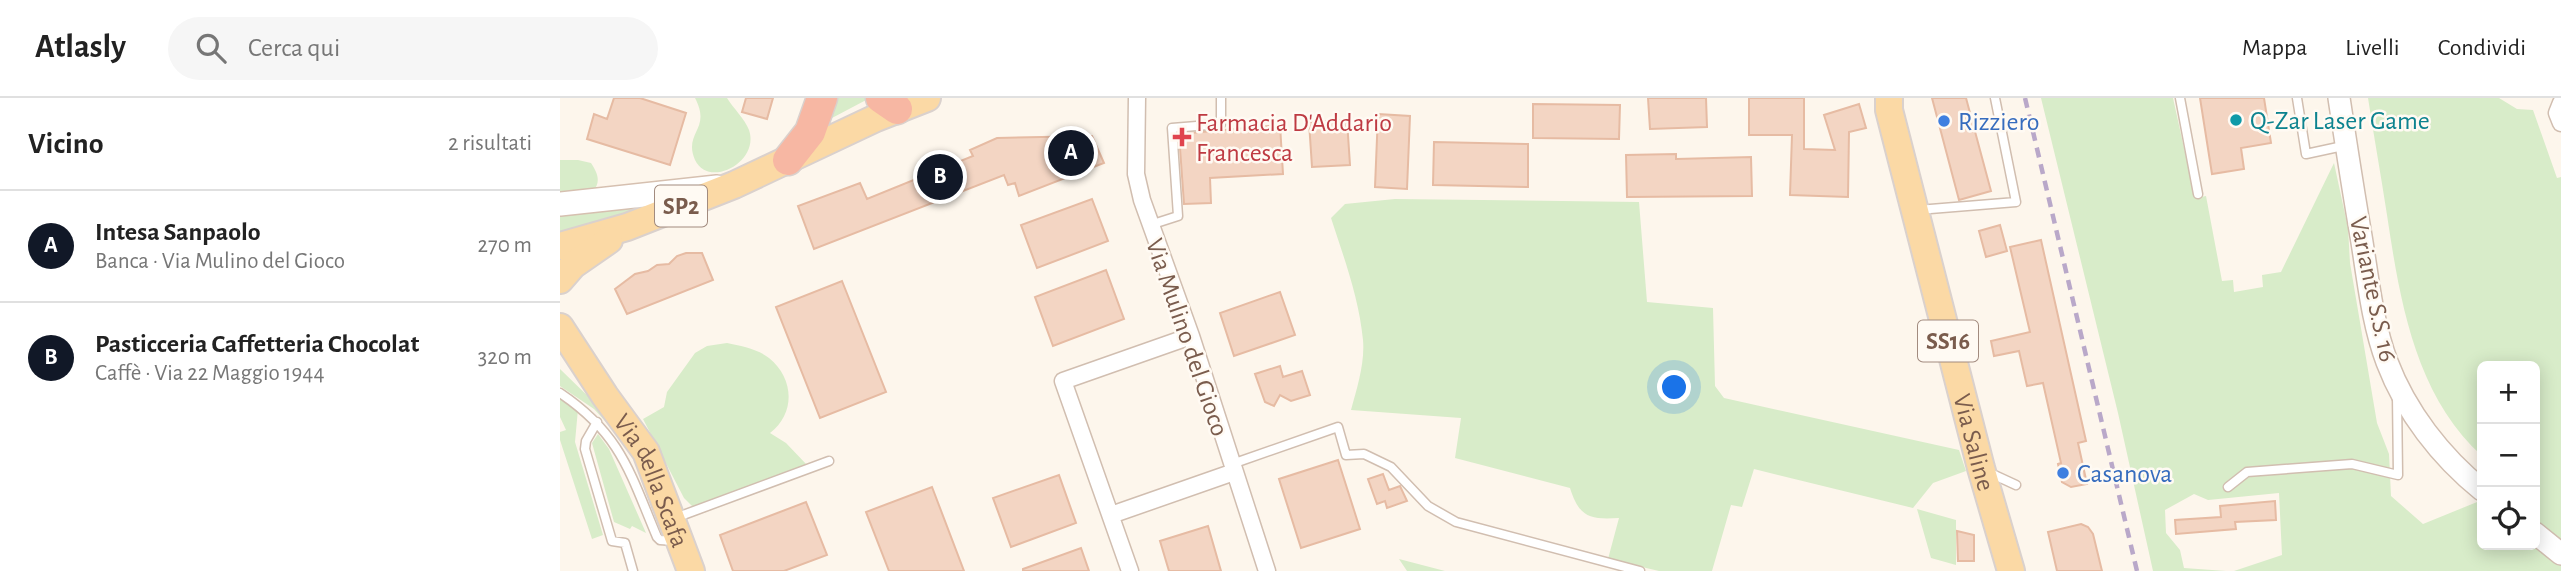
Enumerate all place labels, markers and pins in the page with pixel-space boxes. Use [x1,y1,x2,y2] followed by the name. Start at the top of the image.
[2250,108,2430,134] place label: Q-Zar Laser Game
[1958,109,2040,135] place label: Rizziero
[1196,110,1392,166] place label: Farmacia D'Addario Francesca
[2228,112,2244,128] marker: Q-Zar Laser Game
[1936,113,1952,129] marker: Rizziero
[1048,127,1094,179] pin: A
[1174,129,1190,145] marker: Farmacia D'Addario Francesca
[917,151,963,203] pin: B
[2077,461,2172,487] place label: Casanova
[2055,465,2071,481] marker: Casanova

